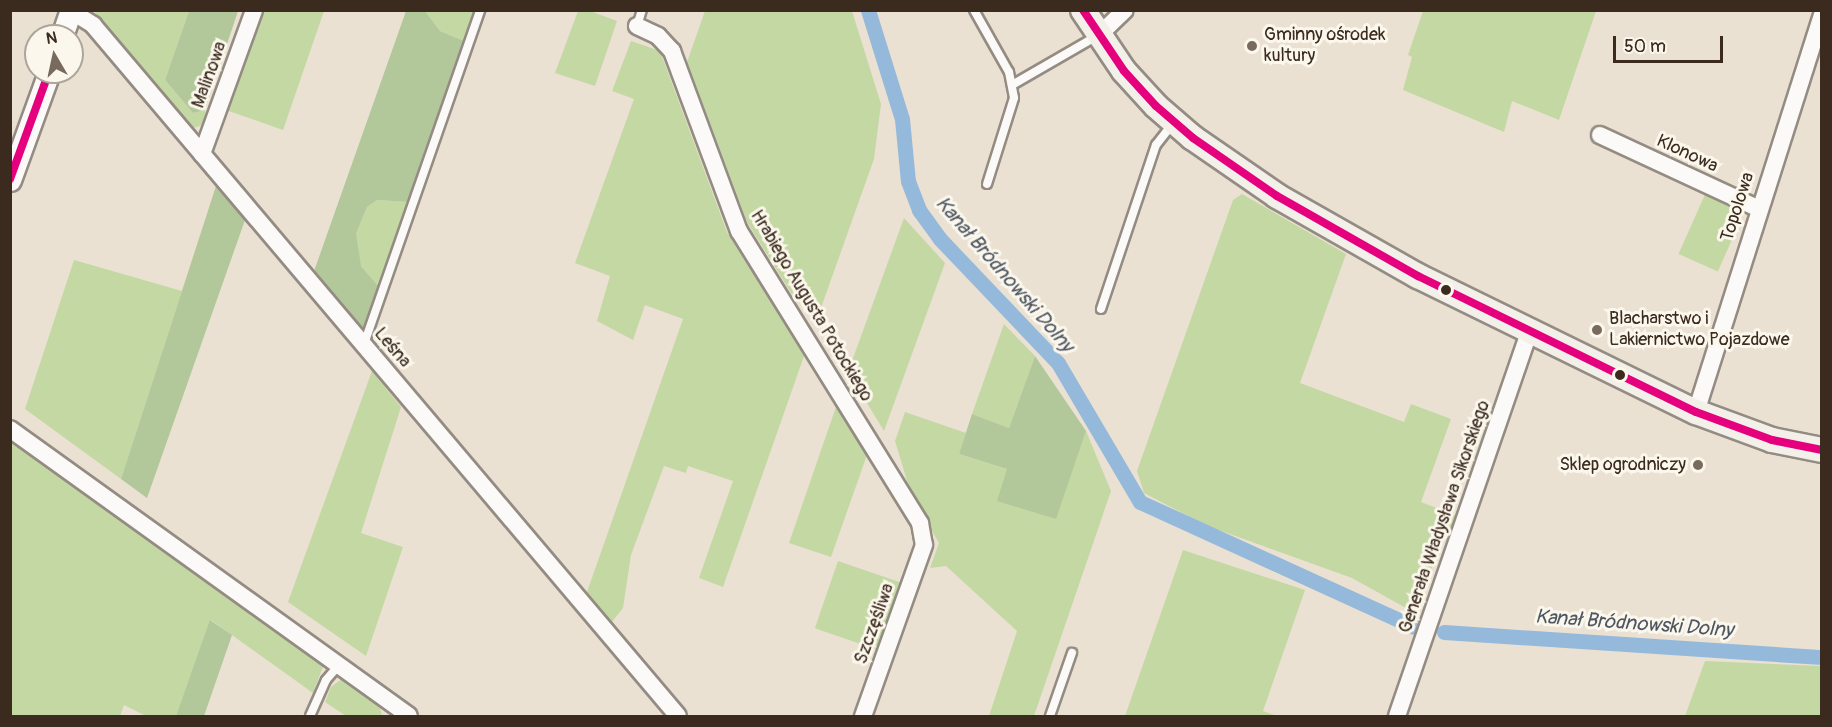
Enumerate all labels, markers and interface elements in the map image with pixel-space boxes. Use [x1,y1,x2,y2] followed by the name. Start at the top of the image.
[24,24,84,84] north arrow
[1616,24,1726,62] scale bar
[1264,25,1385,68] place label: Gminny ośrodek kultury
[45,27,58,49] text: N
[1624,35,1666,58] text: 50 m
[188,39,232,111] street label: Malinowa
[1245,39,1259,53] marker: Gminny ośrodek kultury
[1653,130,1721,178] street label: Klonowa
[1717,170,1759,244] street label: Topolowa
[931,191,1079,357] water label: Kanał Bródnowski Dolny
[745,206,877,406] street label: Hrabiego Augusta Potockiego
[1440,284,1452,296] unlabelled marker
[1609,309,1790,352] place label: Blacharstwo i Lakiernictwo Pojazdowe
[1590,323,1604,337] marker: Blacharstwo i Lakiernictwo Pojazdowe
[369,324,415,372] street label: Leśna
[1614,369,1626,381] unlabelled marker
[1395,398,1495,636] street label: Generała Władysława Sikorskiego
[1560,454,1686,476] place label: Sklep ogrodniczy
[1691,458,1705,472] marker: Sklep ogrodniczy
[850,581,900,667] street label: Szczęśliwa
[1534,604,1734,642] water label: Kanał Bródnowski Dolny

